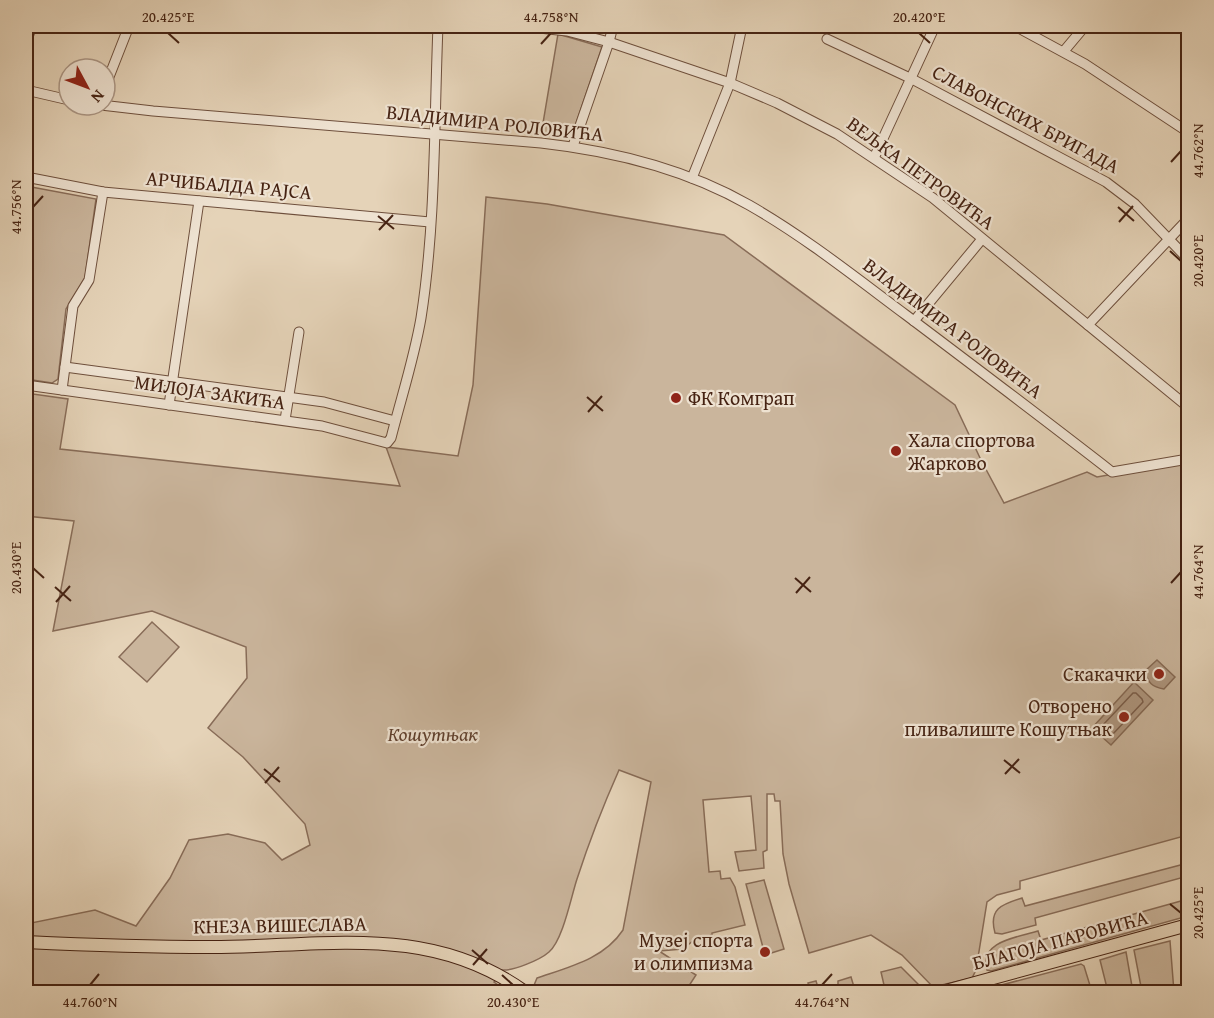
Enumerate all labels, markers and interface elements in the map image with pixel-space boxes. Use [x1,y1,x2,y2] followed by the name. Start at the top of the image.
[142,6,195,27] text: 20.425°E
[524,6,579,27] text: 44.758°N
[893,6,946,27] text: 20.420°E
[57,57,117,117] north arrow
[928,57,1125,180] street label: СЛАВОНСКИХ БРИГАДА
[86,85,111,109] text: N
[385,97,605,148] street label: ВЛАДИМИРА РОЛОВИЋА
[841,109,1001,236] street label: ВЕЉКА ПЕТРОВИЋА
[1187,123,1208,178] text: 44.762°N
[145,163,313,206] street label: АРЧИБАЛДА РАЈСА
[5,179,26,234] text: 44.756°N
[1187,234,1208,287] text: 20.420°E
[857,250,1049,405] street label: ВЛАДИМИРА РОЛОВИЋА
[133,367,287,416] street label: МИЛОЈА ЗАКИЋА
[688,383,795,412] place label: ФК Комграп
[669,391,683,405] marker: ФК Комграп
[907,425,1036,477] place label: Хала спортова Жарково
[889,444,903,458] marker: Хала спортова Жарково
[5,541,26,594] text: 20.430°E
[1187,544,1208,599] text: 44.764°N
[1063,659,1147,688] place label: Скакачки
[1152,667,1166,681] marker: Скакачки
[905,691,1113,743] place label: Отворено пливалиште Кошутњак
[1117,710,1131,724] marker: Отворено пливалиште Кошутњак
[388,719,478,748] park label: Кошутњак
[1187,886,1208,939] text: 20.425°E
[969,902,1151,977] street label: БЛАГОЈА ПАРОВИЋА
[193,908,367,941] street label: КНЕЗА ВИШЕСЛАВА
[634,925,753,977] place label: Музеј спорта и олимпизма
[758,945,772,959] marker: Музеј спорта и олимпизма
[63,991,118,1012] text: 44.760°N
[487,991,540,1012] text: 20.430°E
[795,991,850,1012] text: 44.764°N

